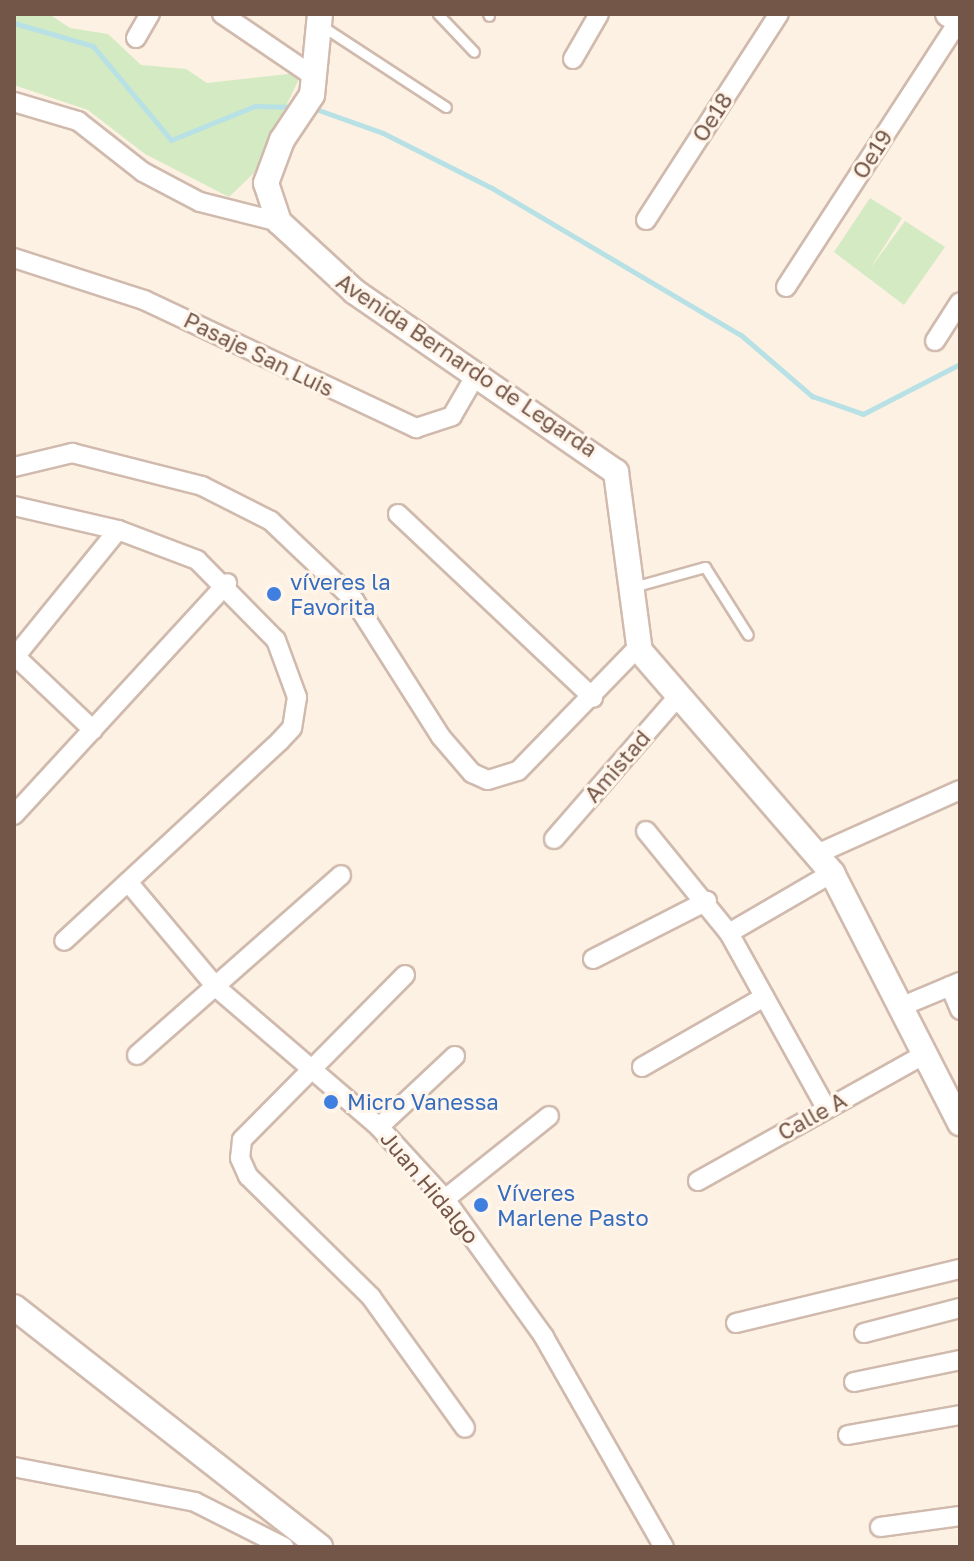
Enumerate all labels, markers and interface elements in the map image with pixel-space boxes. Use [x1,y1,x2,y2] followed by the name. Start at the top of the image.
[686,88,738,146] street label: Oe18
[846,125,898,183] street label: Oe19
[332,268,602,462] street label: Avenida Bernardo de Legarda
[180,306,338,402] street label: Pasaje San Luis
[290,568,391,620] place label: víveres la Favorita
[265,585,283,603] marker: víveres la Favorita
[579,725,655,807] street label: Amistad
[773,1086,851,1146] street label: Calle A
[347,1089,499,1115] place label: Micro Vanessa
[322,1093,340,1111] marker: Micro Vanessa
[375,1125,485,1249] street label: Juan Hidalgo
[497,1179,649,1230] place label: Víveres Marlene Pasto
[472,1196,490,1214] marker: Víveres Marlene Pasto

